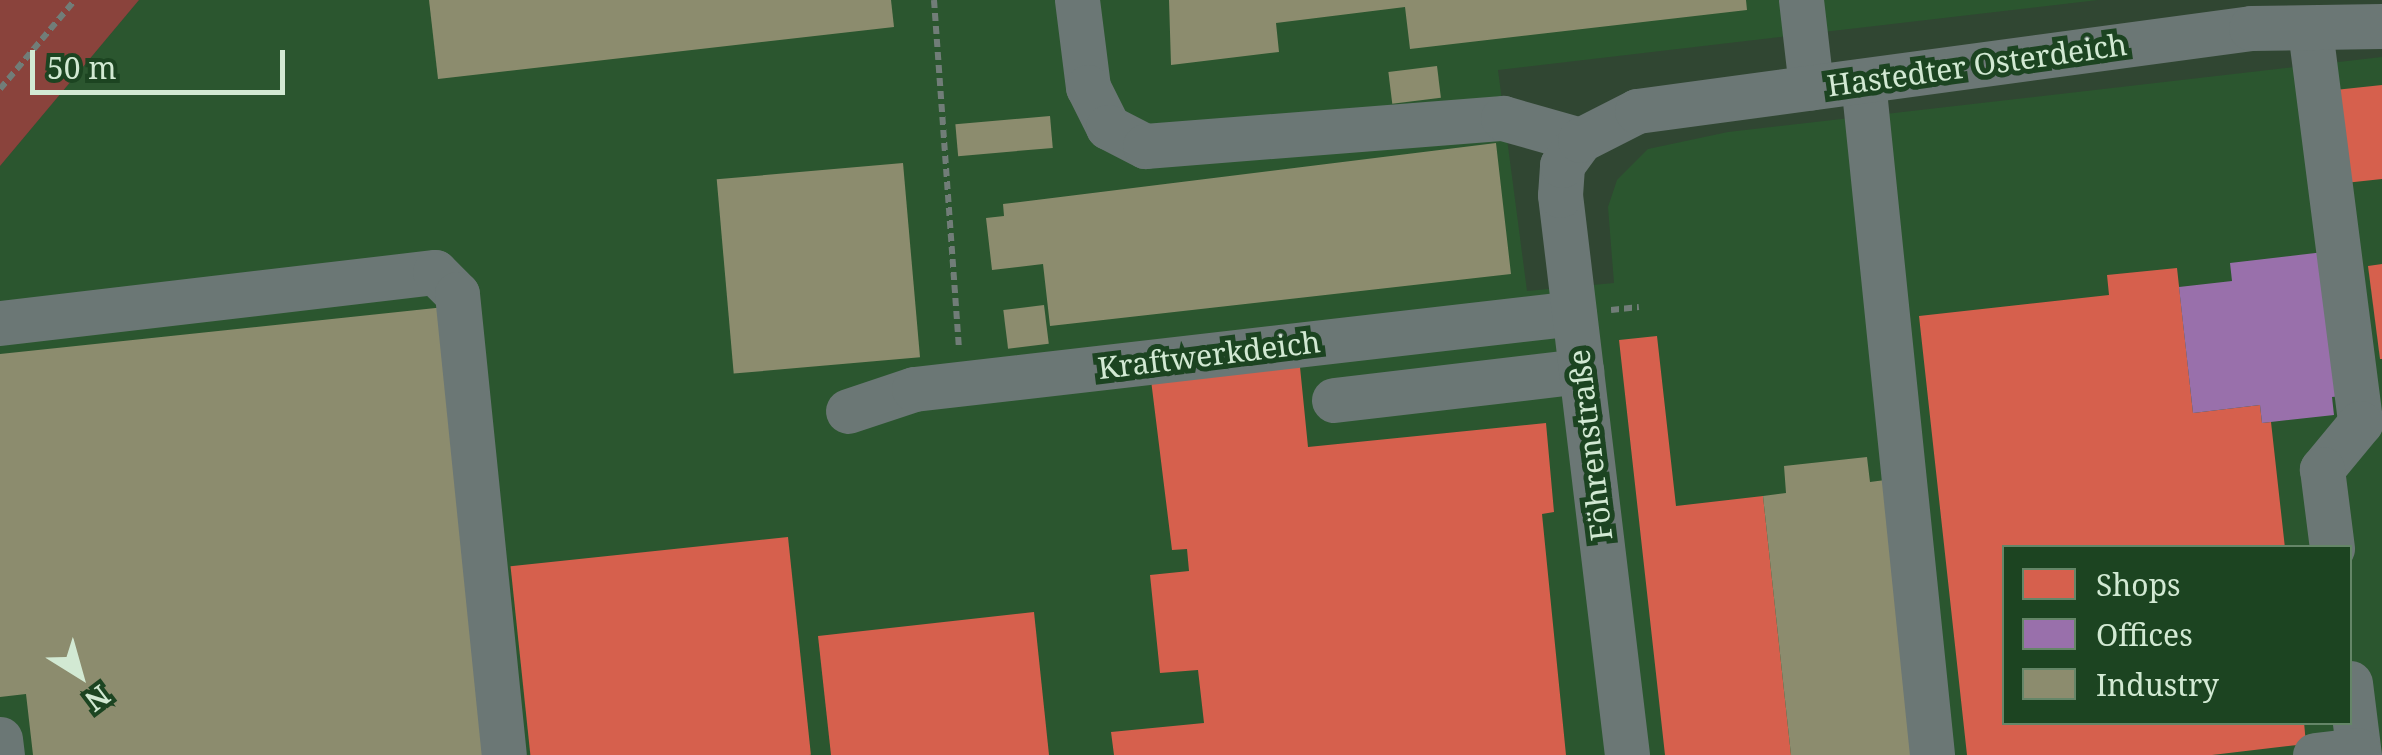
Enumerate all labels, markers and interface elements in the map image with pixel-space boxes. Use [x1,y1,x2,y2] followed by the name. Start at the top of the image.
[1825,26,2129,104] street label: Hastedter Osterdeich
[35,30,290,92] scale bar
[47,47,117,88] text: 50 m
[1096,323,1322,387] street label: Kraftwerkdeich
[1560,347,1620,543] street label: Föhrenstraße
[2002,545,2352,725] legend
[2096,564,2181,605] text: Shops
[2096,614,2193,655] text: Offices
[30,625,130,725] north arrow
[2096,664,2219,705] text: Industry
[78,677,118,721] text: N

